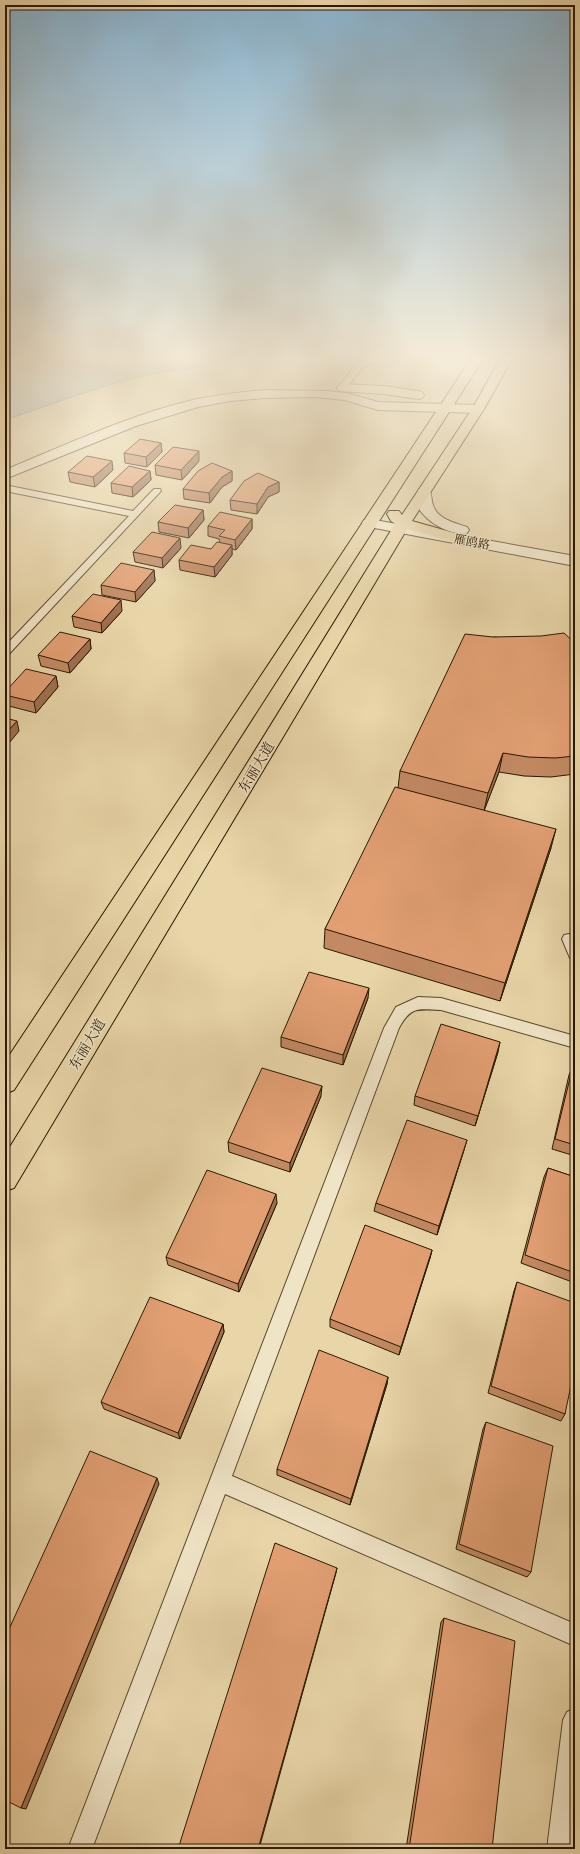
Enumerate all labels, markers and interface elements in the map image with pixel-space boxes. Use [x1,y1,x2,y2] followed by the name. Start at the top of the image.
[453,532,491,553] street label: 雁鸥路
[235,739,279,796] street label: 东丽大道
[66,1016,110,1073] street label: 东丽大道

